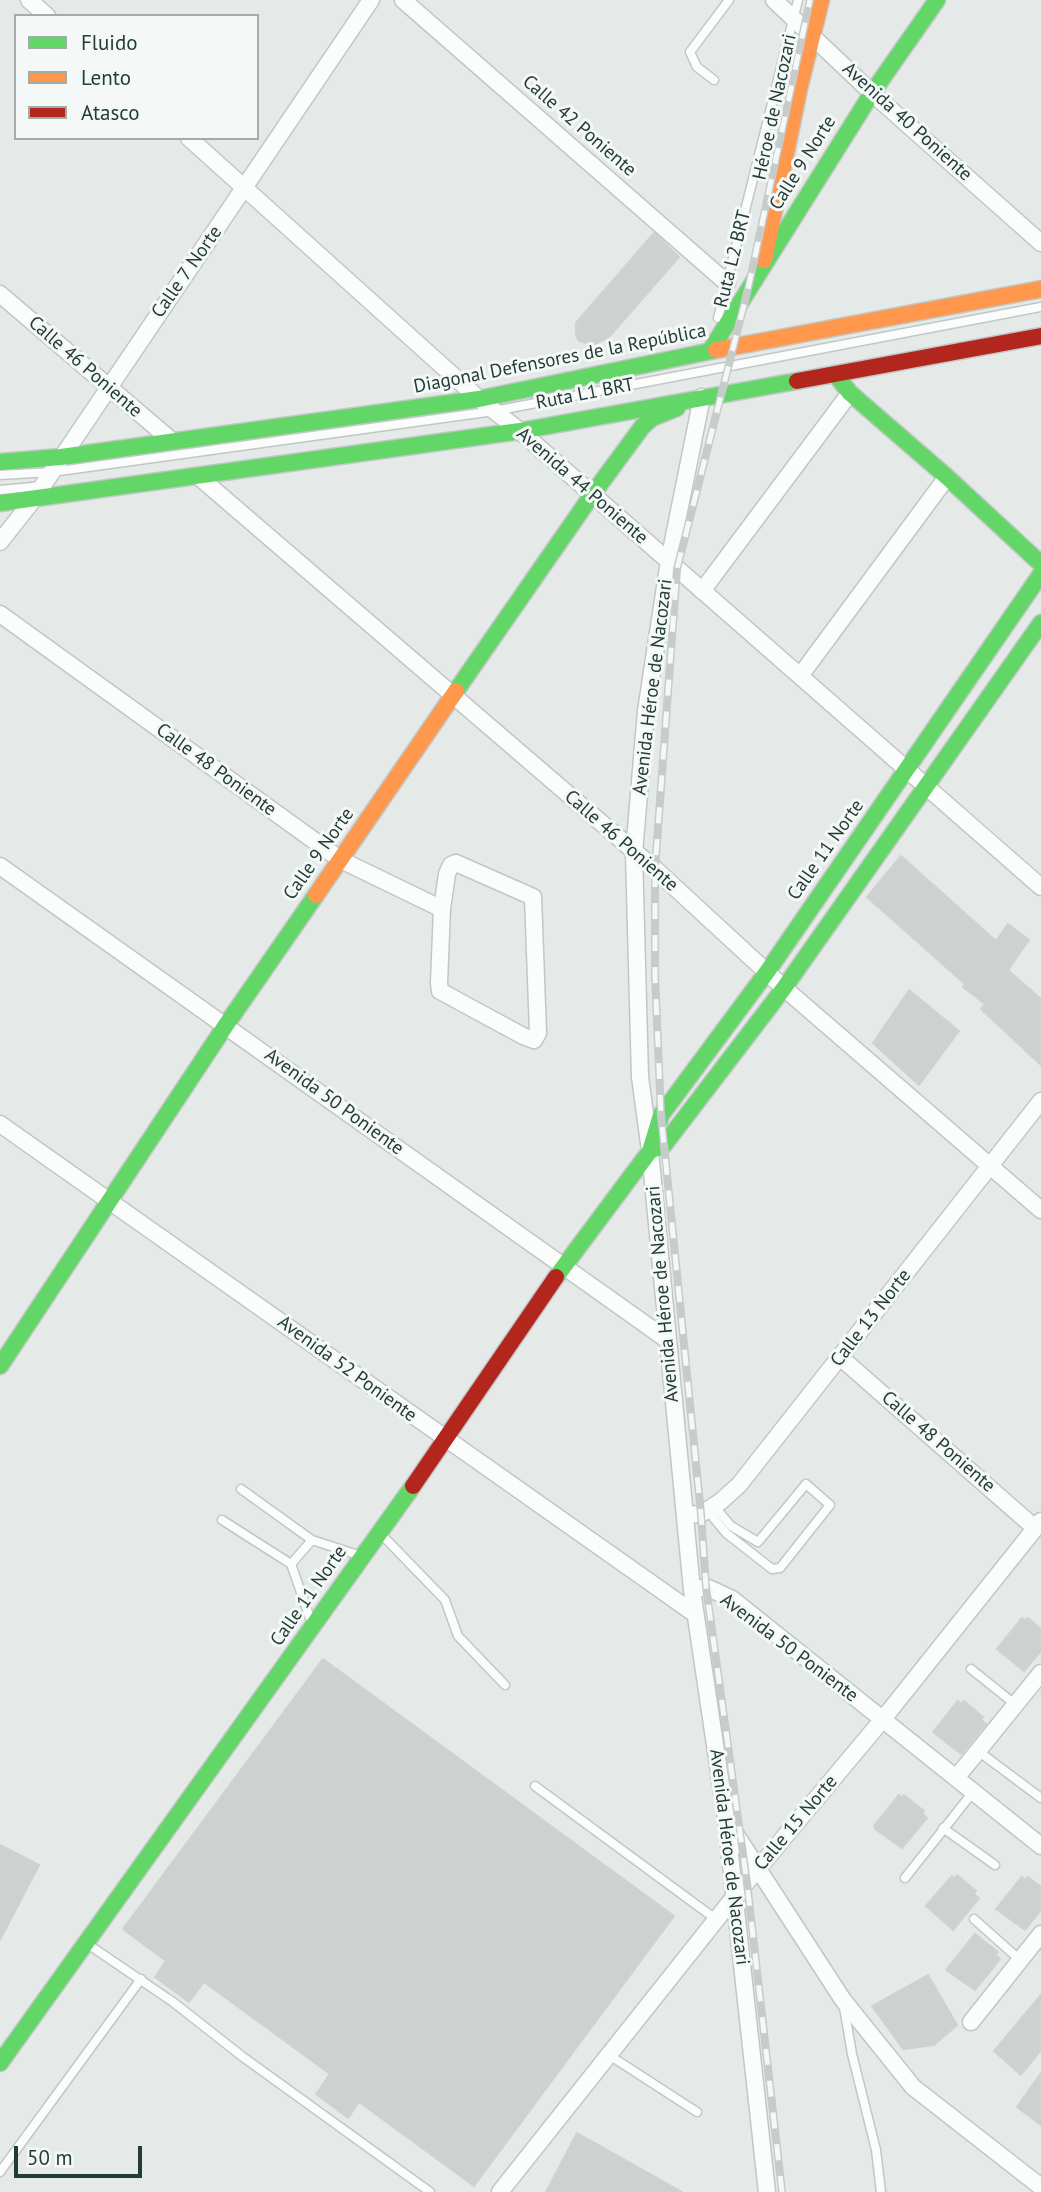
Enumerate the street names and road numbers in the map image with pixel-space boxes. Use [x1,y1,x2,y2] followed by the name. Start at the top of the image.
[748,32,802,182] street label: Héroe de Nacozari
[837,58,977,186] street label: Avenida 40 Poniente
[518,70,640,182] street label: Calle 42 Poniente
[765,112,841,214] street label: Calle 9 Norte
[710,208,756,310] street label: Ruta L2 BRT
[147,222,227,322] street label: Calle 7 Norte
[24,311,146,423] street label: Calle 46 Poniente
[412,319,708,399] street label: Diagonal Defensores de la República
[534,373,636,415] street label: Ruta L1 BRT
[512,423,652,549] street label: Avenida 44 Poniente
[628,578,678,796] street label: Avenida Héroe de Nacozari
[151,719,281,821] street label: Calle 48 Poniente
[560,785,682,897] street label: Calle 46 Poniente
[783,795,869,905] street label: Calle 11 Norte
[279,804,359,904] street label: Calle 9 Norte
[260,1044,408,1160] street label: Avenida 50 Poniente
[642,1185,684,1403] street label: Avenida Héroe de Nacozari
[826,1265,916,1371] street label: Calle 13 Norte
[273,1311,421,1427] street label: Avenida 52 Poniente
[877,1386,999,1498] street label: Calle 48 Poniente
[266,1541,352,1651] street label: Calle 11 Norte
[716,1589,862,1707] street label: Avenida 50 Poniente
[704,1748,754,1966] street label: Avenida Héroe de Nacozari
[750,1771,842,1875] street label: Calle 15 Norte

